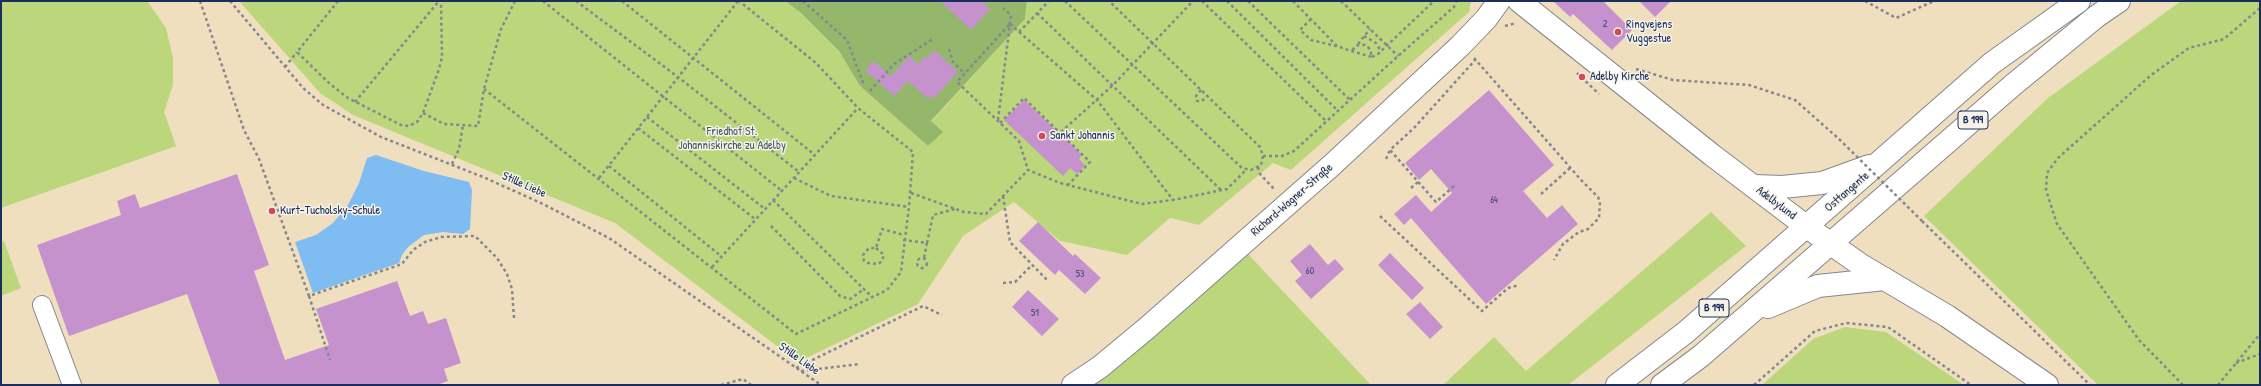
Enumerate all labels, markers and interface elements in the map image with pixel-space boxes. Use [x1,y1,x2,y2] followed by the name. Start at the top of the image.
[1603,18,1607,30] house number: 2
[1626,18,1672,46] place label: Ringvejens Vuggestue
[1613,27,1623,37] marker: Ringvejens Vuggestue
[1590,70,1649,84] place label: Adelby Kirche
[1577,72,1587,82] marker: Adelby Kirche
[1958,111,1988,129] road number: B 199
[678,125,786,153] park label: Friedhof St. Johanniskirche zu Adelby
[1050,129,1115,143] place label: Sankt Johannis
[1037,131,1047,141] marker: Sankt Johannis
[1248,160,1336,240] street label: Richard-Wagner-Straße
[500,169,548,201] street label: Stille Liebe
[1822,169,1872,215] street label: Osttangente
[1753,183,1799,223] street label: Adelbylund
[1490,194,1498,206] house number: 64
[280,204,380,218] place label: Kurt-Tucholsky-Schule
[267,206,277,216] marker: Kurt-Tucholsky-Schule
[1306,265,1314,277] house number: 60
[1076,268,1084,280] house number: 53
[1699,299,1729,317] road number: B 199
[1031,307,1039,319] house number: 51
[776,340,822,378] street label: Stille Liebe

